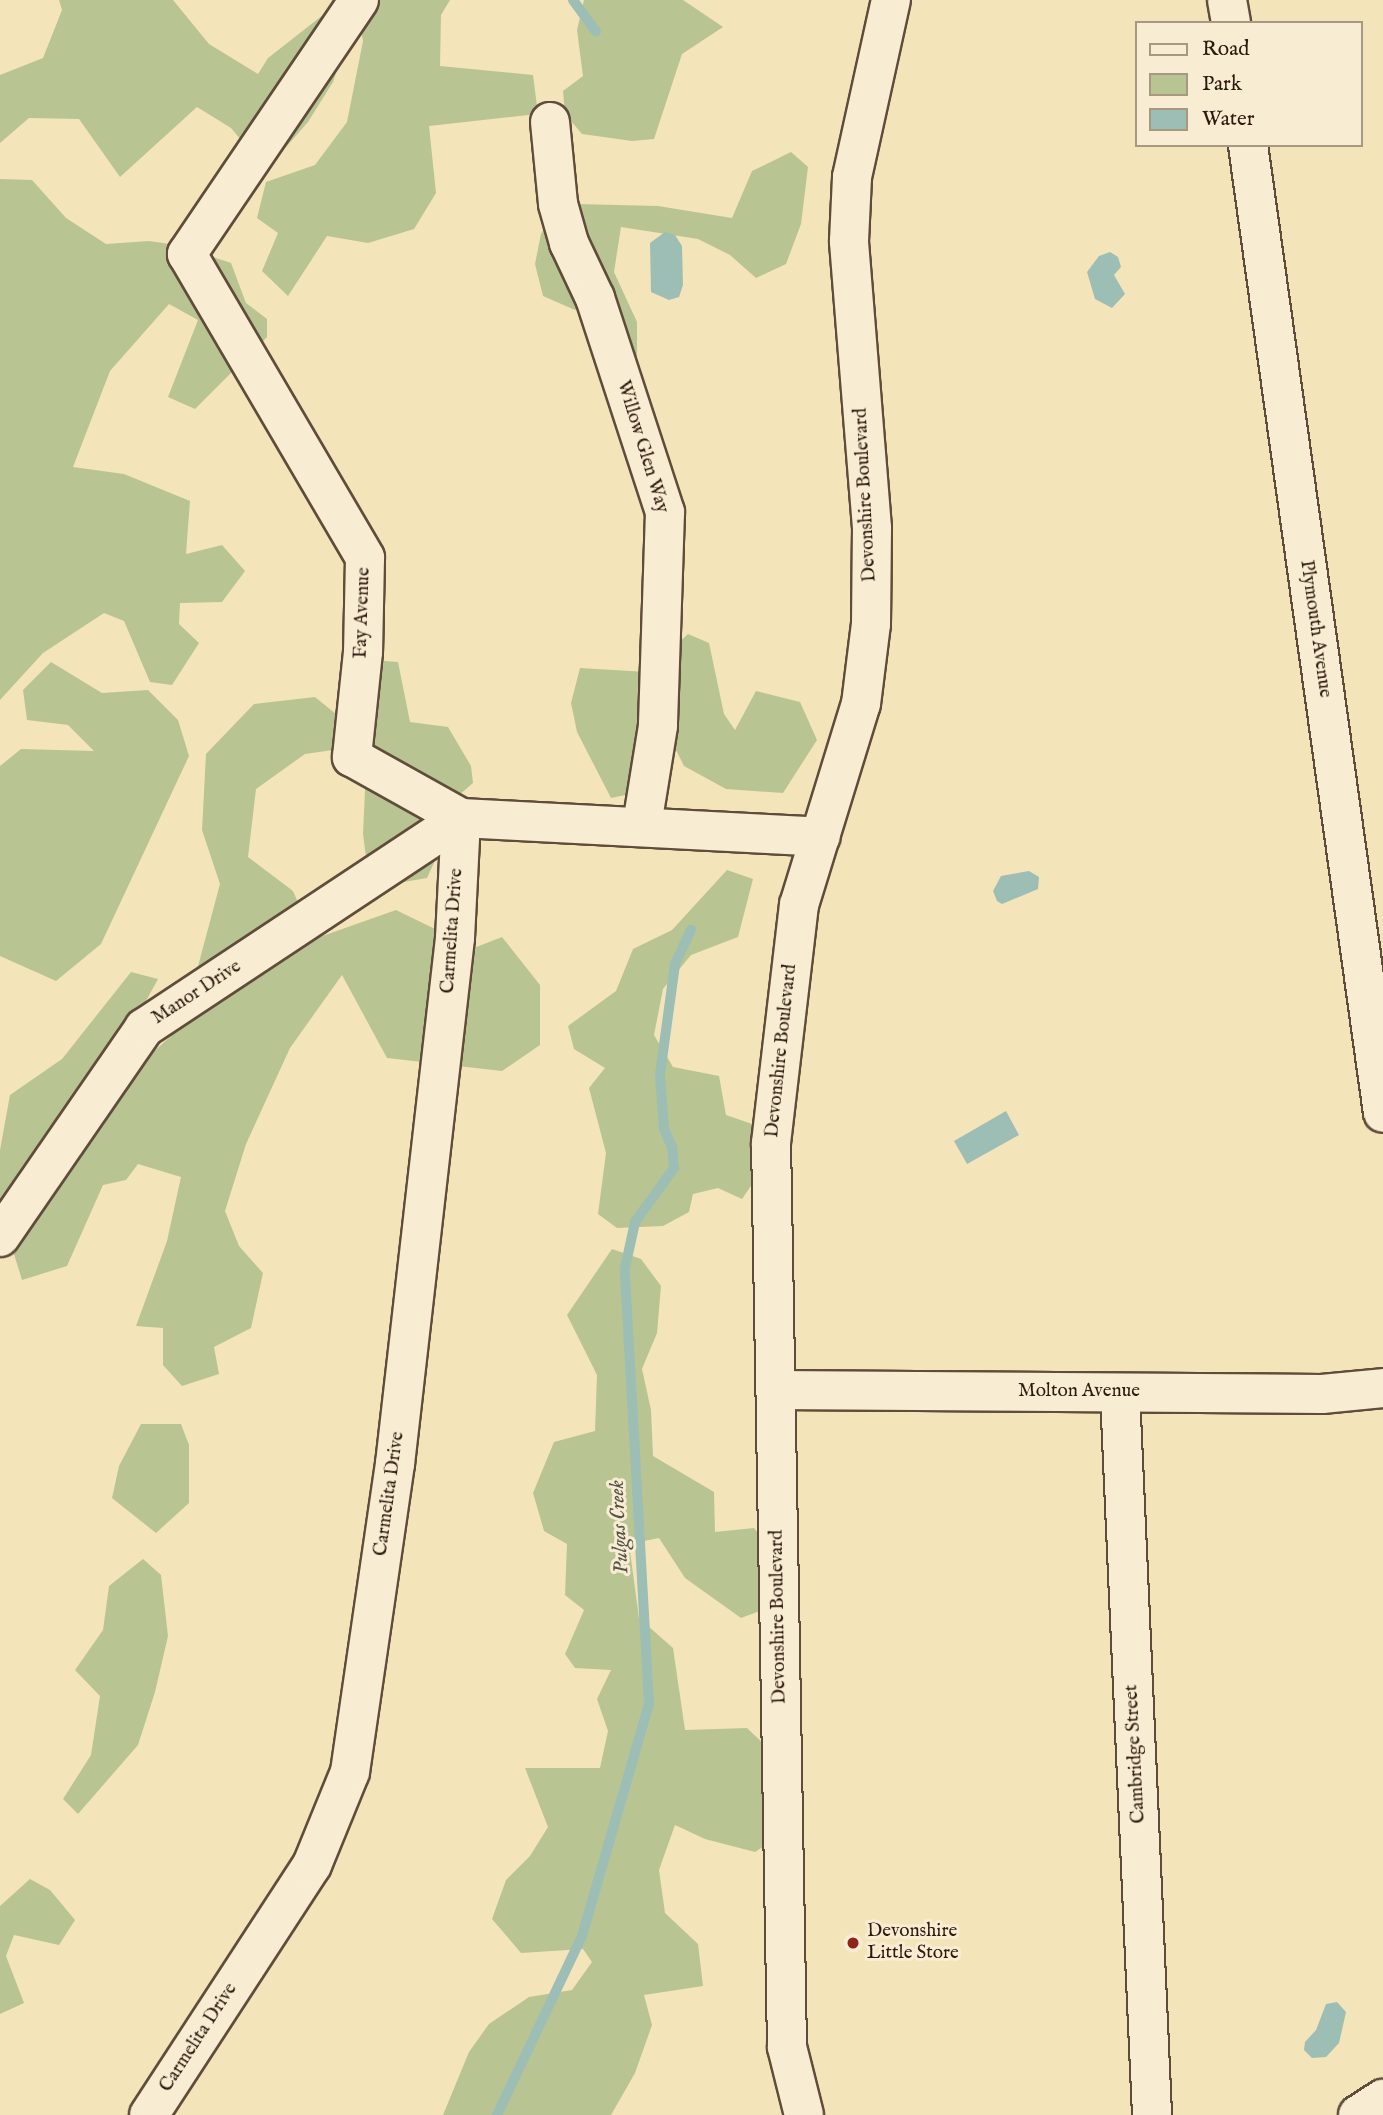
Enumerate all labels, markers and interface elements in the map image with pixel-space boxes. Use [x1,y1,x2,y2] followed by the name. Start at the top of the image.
[1134,21,1362,147] legend
[1202,36,1249,63] text: Road
[1202,71,1242,98] text: Park
[1202,106,1254,133] text: Water
[611,378,673,516] street label: Willow Glen Way
[850,407,882,583] street label: Devonshire Boulevard
[1294,559,1336,699] street label: Plymouth Avenue
[350,567,376,659] street label: Fay Avenue
[437,868,469,994] street label: Carmelita Drive
[148,956,246,1030] street label: Manor Drive
[762,963,802,1139] street label: Devonshire Boulevard
[1018,1381,1140,1403] street label: Molton Avenue
[370,1430,410,1558] street label: Carmelita Drive
[605,1480,635,1574] water label: Pulgas Creek
[766,1530,792,1704] street label: Devonshire Boulevard
[1121,1684,1151,1824] street label: Cambridge Street
[867,1921,959,1965] place label: Devonshire Little Store
[845,1935,861,1951] marker: Devonshire Little Store
[155,1979,243,2097] street label: Carmelita Drive

